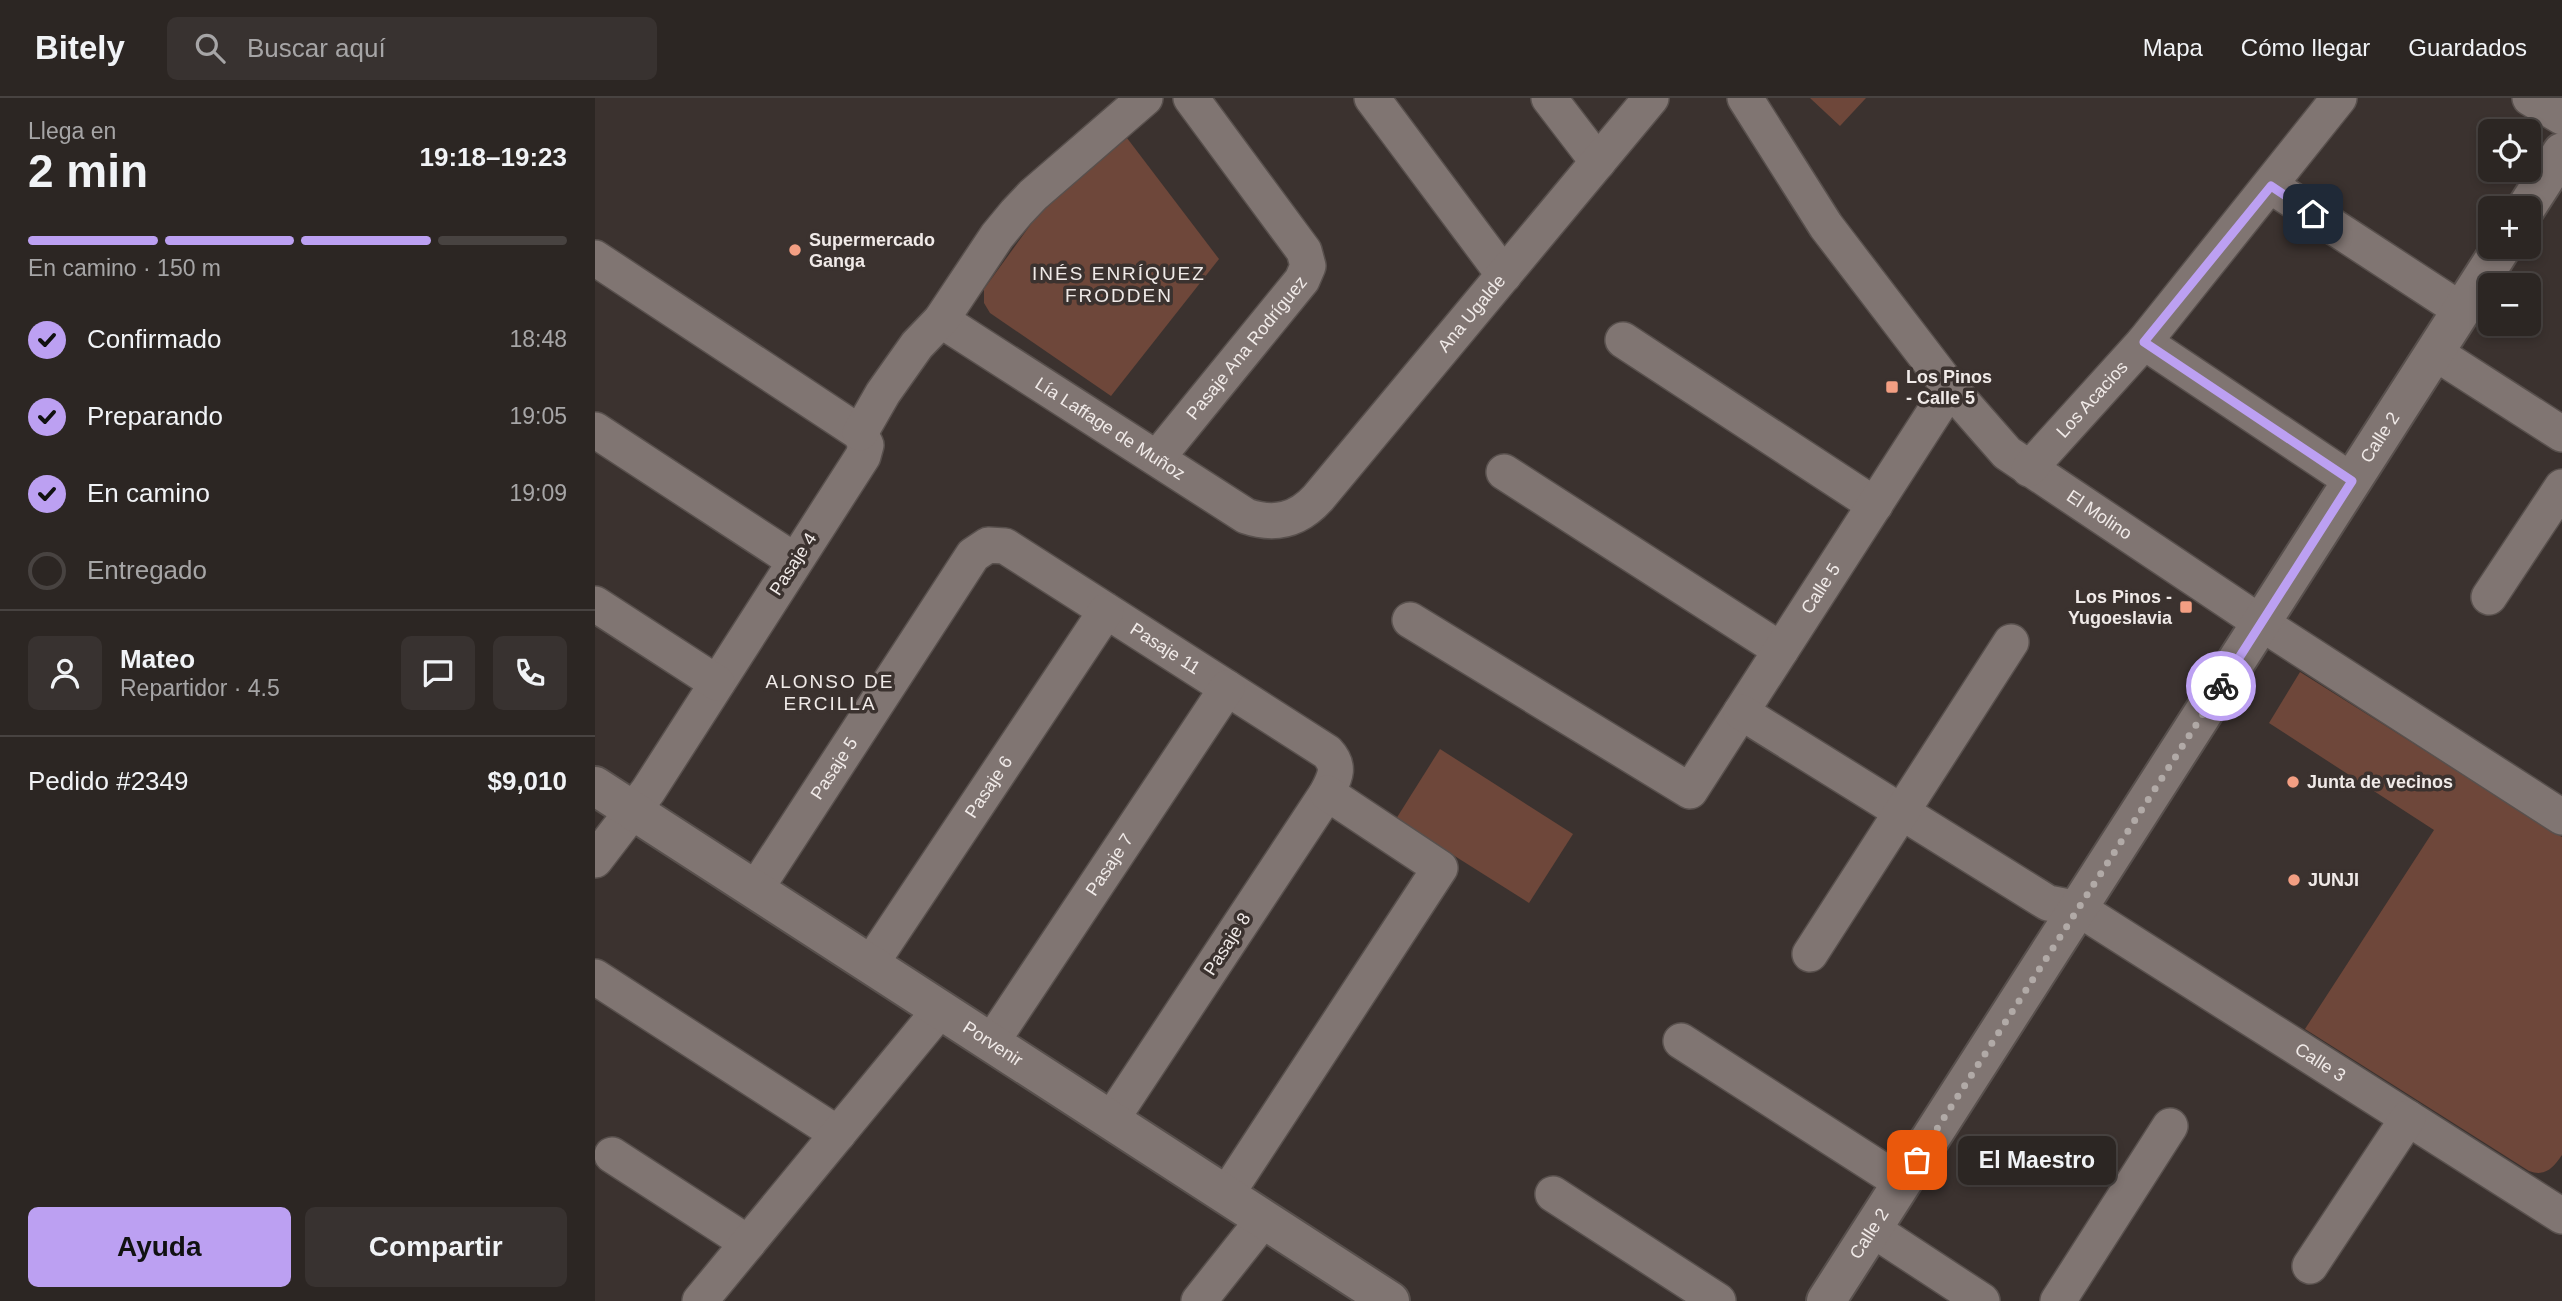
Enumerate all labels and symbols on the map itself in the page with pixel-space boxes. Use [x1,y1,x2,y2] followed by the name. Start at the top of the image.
[2283,184,2343,244] pin
[809,230,935,271] place label: Supermercado Ganga
[787,242,803,258] marker: Supermercado Ganga
[1032,263,1206,306] district label: INÉS ENRÍQUEZ FRODDEN
[1434,271,1509,356] street label: Ana Ugalde
[1182,272,1311,424] street label: Pasaje Ana Rodríguez
[2052,357,2132,442] street label: Los Acacios
[1906,367,1992,408] place label: Los Pinos - Calle 5
[1032,373,1189,484] street label: Lía Laffage de Muñoz
[1884,379,1900,395] marker: Los Pinos - Calle 5
[2356,408,2403,466] street label: Calle 2
[2063,486,2136,544] street label: El Molino
[766,529,820,599] street label: Pasaje 4
[1797,560,1844,618] street label: Calle 5
[2068,587,2173,628] place label: Los Pinos - Yugoeslavia
[2178,599,2194,615] marker: Los Pinos - Yugoeslavia
[1127,619,1204,678] street label: Pasaje 11
[2186,651,2256,721] courier
[766,671,894,714] district label: ALONSO DE ERCILLA
[807,734,862,803] street label: Pasaje 5
[961,752,1016,822] street label: Pasaje 6
[2307,772,2453,792] place label: Junta de vecinos
[2285,774,2301,790] marker: Junta de vecinos
[1082,830,1137,900] street label: Pasaje 7
[2308,870,2359,890] place label: JUNJI
[2286,872,2302,888] marker: JUNJI
[1200,909,1254,979] street label: Pasaje 8
[959,1017,1026,1070] street label: Porvenir
[2291,1039,2349,1086] street label: Calle 3
[1887,1130,1947,1190] pin
[1959,1136,2117,1184] callout: El Maestro
[1846,1205,1893,1263] street label: Calle 2

